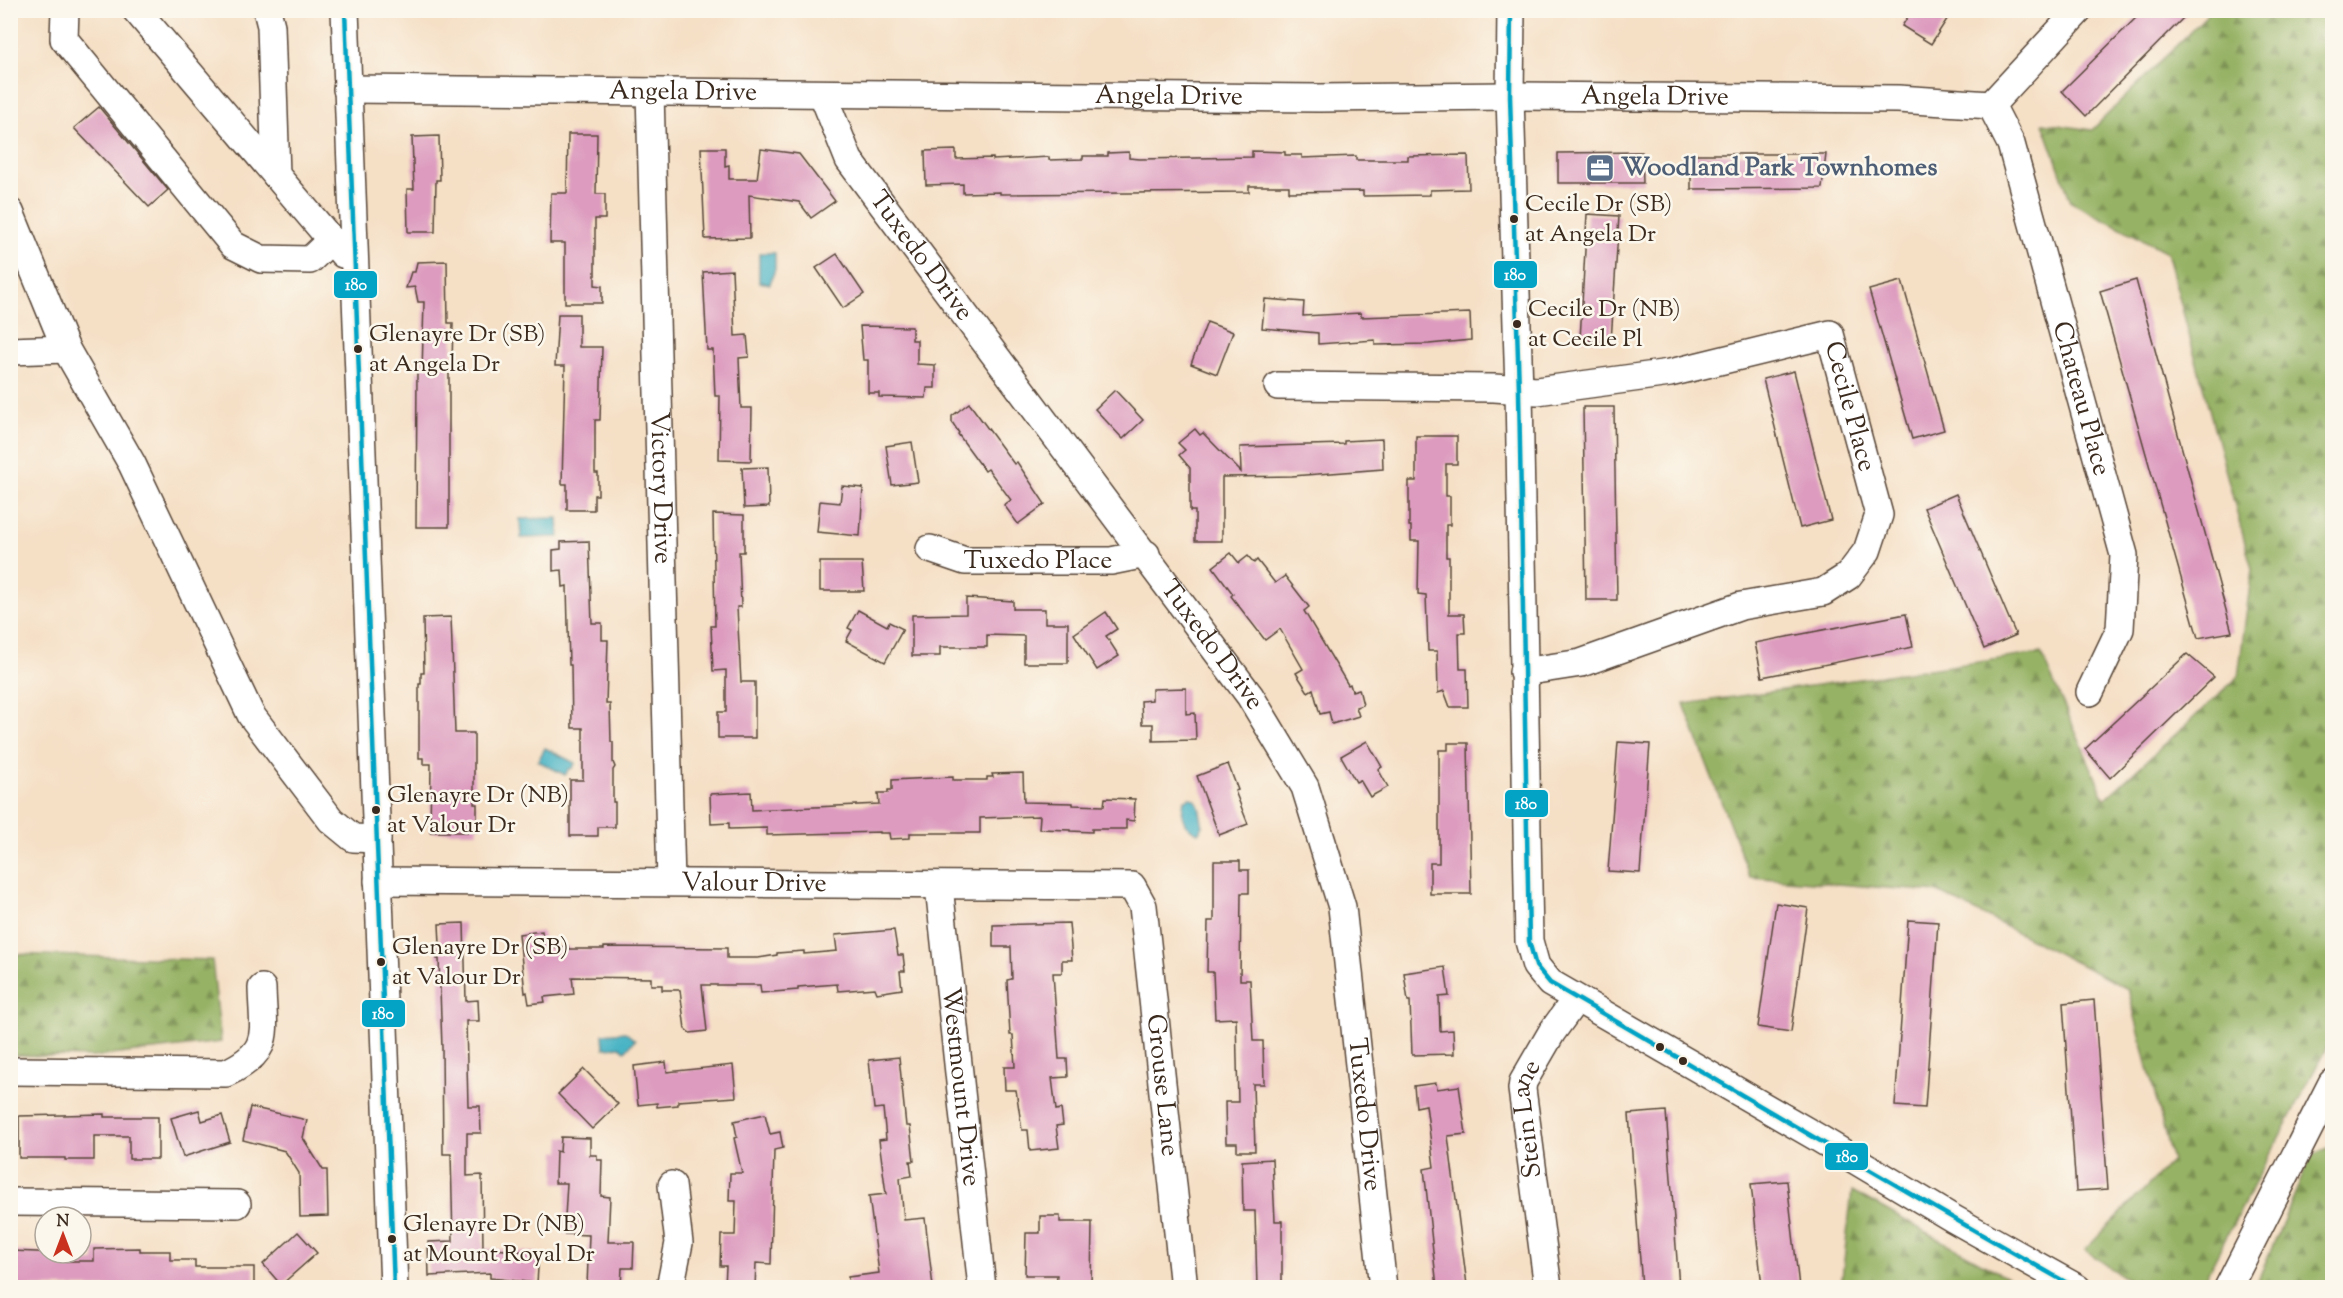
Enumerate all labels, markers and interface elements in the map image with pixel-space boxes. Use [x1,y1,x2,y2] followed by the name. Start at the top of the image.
[609,73,757,111] street label: Angela Drive
[1095,77,1243,116] street label: Angela Drive
[1581,78,1729,116] street label: Angela Drive
[1621,150,1937,187] place label: Woodland Park Townhomes
[1584,152,1616,184] office icon: Woodland Park Townhomes
[860,183,982,329] street label: Tuxedo Drive
[1525,188,1672,252] place label: Cecile Dr (SB) at Angela Dr
[1508,213,1520,225] marker: Cecile Dr (SB) at Angela Dr
[1493,260,1538,289] line badge: 180
[1504,265,1526,288] text: 180
[333,270,378,299] line badge: 180
[345,275,367,298] text: 180
[1528,293,1681,357] place label: Cecile Dr (NB) at Cecile Pl
[2042,317,2120,480] street label: Chateau Place
[369,318,545,382] place label: Glenayre Dr (SB) at Angela Dr
[1511,318,1523,330] marker: Cecile Dr (NB) at Cecile Pl
[1814,337,1885,476] street label: Cecile Place
[352,343,364,355] marker: Glenayre Dr (SB) at Angela Dr
[640,411,681,565] street label: Victory Drive
[964,543,1112,580] street label: Tuxedo Place
[1151,573,1273,717] street label: Tuxedo Drive
[387,779,569,843] place label: Glenayre Dr (NB) at Valour Dr
[1504,789,1549,818] line badge: 180
[1515,794,1537,817] text: 180
[370,804,382,816] marker: Glenayre Dr (NB) at Valour Dr
[681,865,827,902] street label: Valour Drive
[392,931,568,995] place label: Glenayre Dr (SB) at Valour Dr
[375,956,387,968] marker: Glenayre Dr (SB) at Valour Dr
[931,985,990,1188] street label: Westmount Drive
[361,999,406,1028] line badge: 180
[372,1004,394,1027] text: 180
[1136,1012,1188,1158] street label: Grouse Lane
[1338,1036,1391,1193] street label: Tuxedo Drive
[1654,1041,1666,1053] unlabelled marker
[1503,1053,1552,1180] street label: Stein Lane
[1677,1055,1689,1067] unlabelled marker
[1824,1142,1869,1171] line badge: 180
[1836,1147,1858,1170] text: 180
[33,1205,93,1265] north arrow
[403,1208,595,1272] place label: Glenayre Dr (NB) at Mount Royal Dr
[57,1211,70,1234] text: N
[386,1233,398,1245] marker: Glenayre Dr (NB) at Mount Royal Dr

